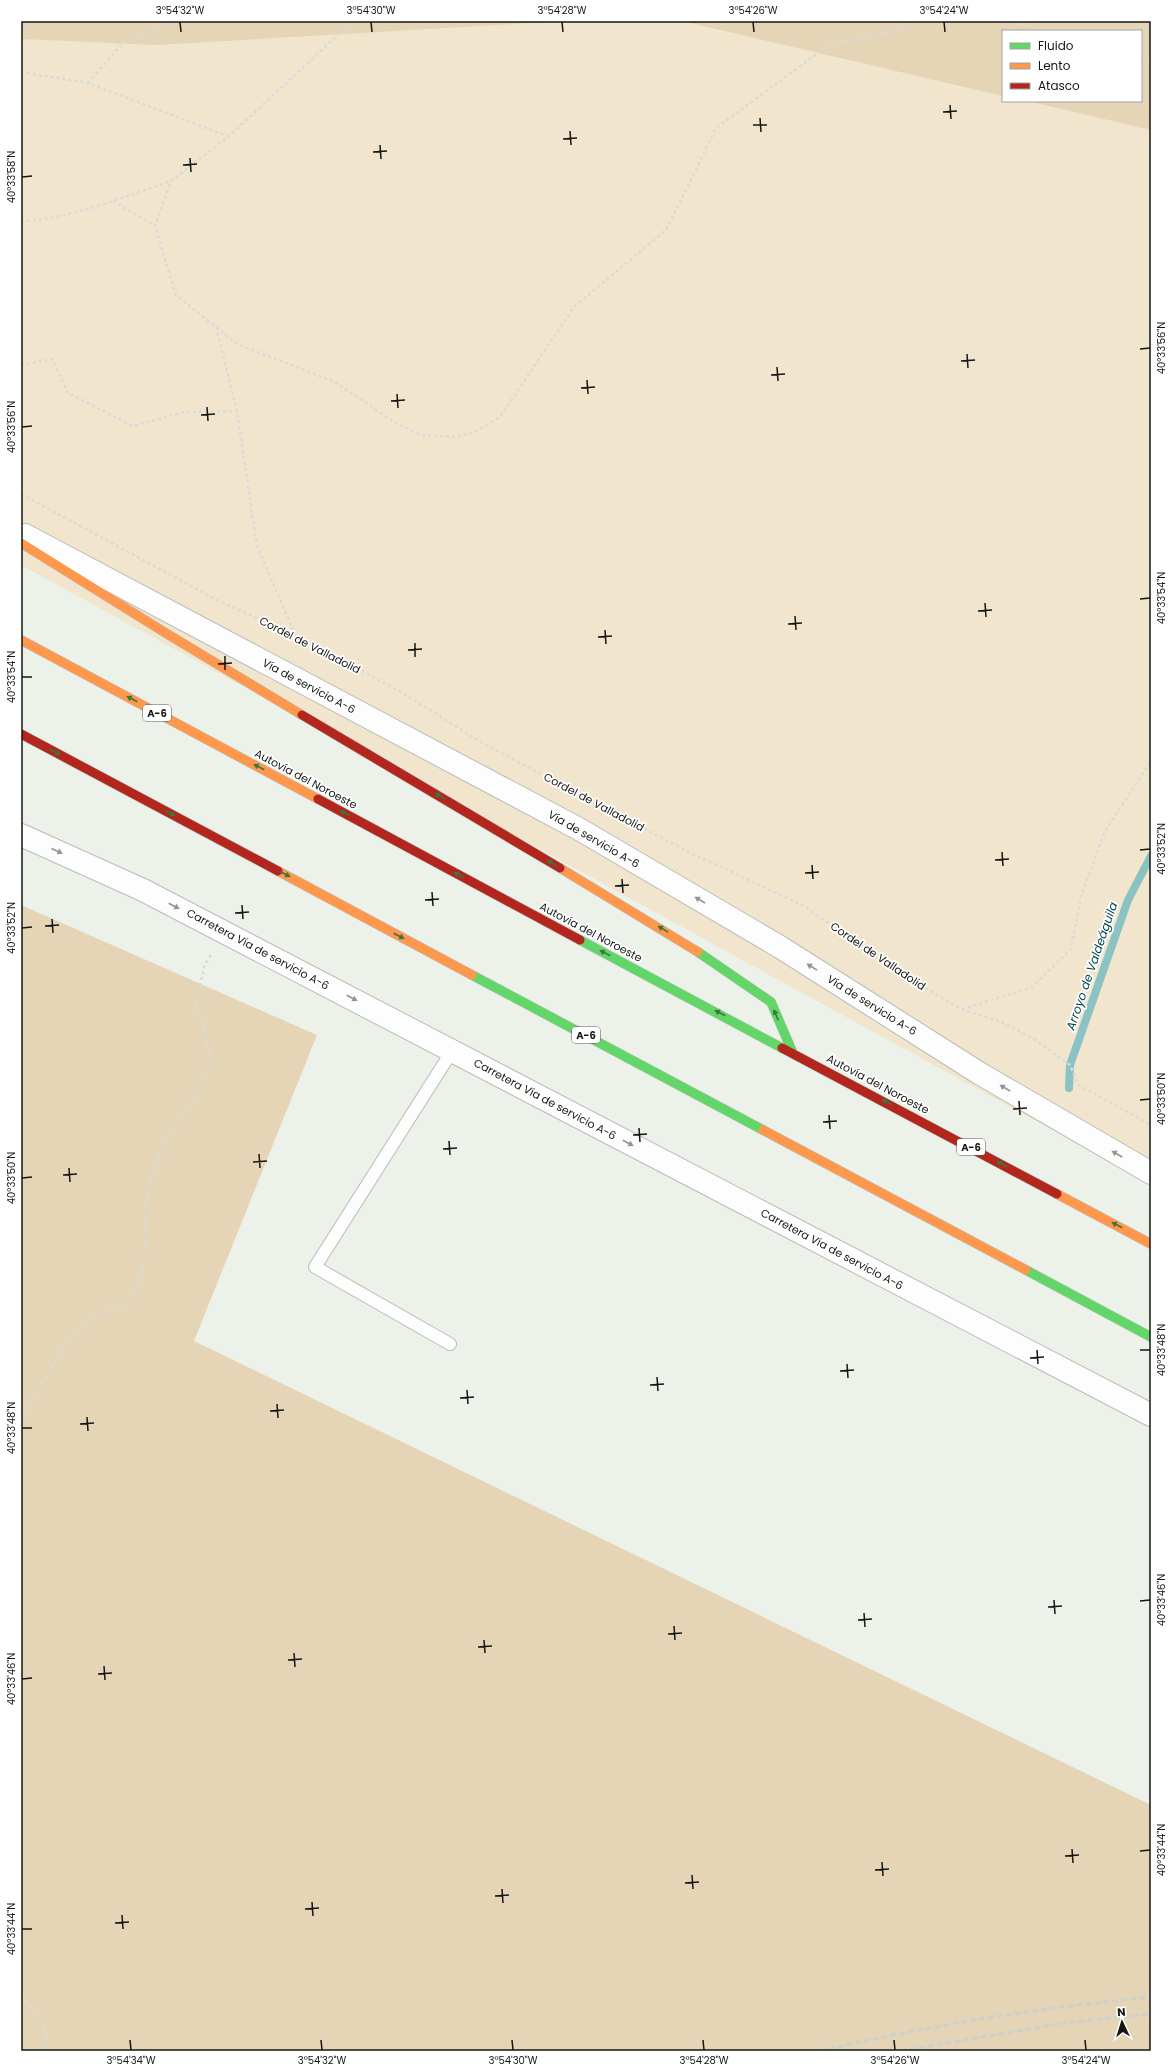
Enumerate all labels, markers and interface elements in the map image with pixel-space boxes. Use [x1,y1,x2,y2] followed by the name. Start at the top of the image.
[156,3,204,18] text: 3°54'32"W
[347,3,396,18] text: 3°54'30"W
[538,3,587,18] text: 3°54'28"W
[729,3,778,18] text: 3°54'26"W
[920,3,969,18] text: 3°54'24"W
[1002,30,1142,102] legend
[1038,37,1074,54] text: Fluido
[1038,57,1071,74] text: Lento
[1038,77,1080,94] text: Atasco
[4,151,19,203] text: 40°33'58"N
[1154,322,1169,374] text: 40°33'56"N
[4,401,19,453] text: 40°33'56"N
[1154,572,1169,624] text: 40°33'54"N
[257,612,363,678] street label: Cordel de Valladolid
[4,651,19,703] text: 40°33'54"N
[260,655,358,717] street label: Vía de servicio A-6
[126,696,138,702] one-way arrow
[143,705,171,721] road number: A-6
[252,745,360,813] street label: Autovía del Noroeste
[50,749,61,755] one-way arrow
[253,764,265,770] one-way arrow
[541,769,647,835] street label: Cordel de Valladolid
[434,793,446,800] one-way arrow
[545,806,643,872] street label: Vía de servicio A-6
[164,810,176,816] one-way arrow
[339,810,351,817] one-way arrow
[1154,823,1169,875] text: 40°33'52"N
[51,848,62,854] one-way arrow
[546,859,558,866] one-way arrow
[279,871,291,878] one-way arrow
[454,872,465,879] one-way arrow
[694,897,706,904] one-way arrow
[537,898,645,966] street label: Autovía del Noroeste
[1061,899,1121,1033] water label: Arroyo de Valdeáguila
[4,902,19,954] text: 40°33'52"N
[168,903,180,909] one-way arrow
[184,905,332,993] street label: Carretera Vía de servicio A-6
[827,918,929,994] street label: Cordel de Valladolid
[658,926,669,933] one-way arrow
[394,932,405,939] one-way arrow
[599,950,611,956] one-way arrow
[806,964,818,971] one-way arrow
[824,971,920,1039] street label: Vía de servicio A-6
[346,995,357,1002] one-way arrow
[773,1009,779,1021] one-way arrow
[714,1010,726,1017] one-way arrow
[572,1027,600,1043] road number: A-6
[824,1050,932,1118] street label: Autovía del Noroeste
[471,1055,619,1143] street label: Carretera Vía de servicio A-6
[1154,1073,1169,1125] text: 40°33'50"N
[1000,1084,1010,1092] one-way arrow
[882,1099,893,1106] one-way arrow
[623,1139,634,1146] one-way arrow
[957,1139,985,1155] road number: A-6
[1111,1150,1123,1157] one-way arrow
[4,1152,19,1204] text: 40°33'50"N
[996,1161,1008,1167] one-way arrow
[758,1205,906,1293] street label: Carretera Vía de servicio A-6
[1111,1222,1122,1228] one-way arrow
[1154,1324,1169,1376] text: 40°33'48"N
[4,1402,19,1454] text: 40°33'48"N
[1154,1574,1169,1626] text: 40°33'46"N
[4,1653,19,1705] text: 40°33'46"N
[1154,1824,1169,1876] text: 40°33'44"N
[4,1903,19,1955] text: 40°33'44"N
[1102,2002,1142,2042] north arrow
[1117,2004,1126,2020] text: N
[106,2053,156,2068] text: 3°54'34"W
[298,2053,346,2068] text: 3°54'32"W
[489,2053,538,2068] text: 3°54'30"W
[680,2053,729,2068] text: 3°54'28"W
[871,2053,920,2068] text: 3°54'26"W
[1062,2053,1111,2068] text: 3°54'24"W

